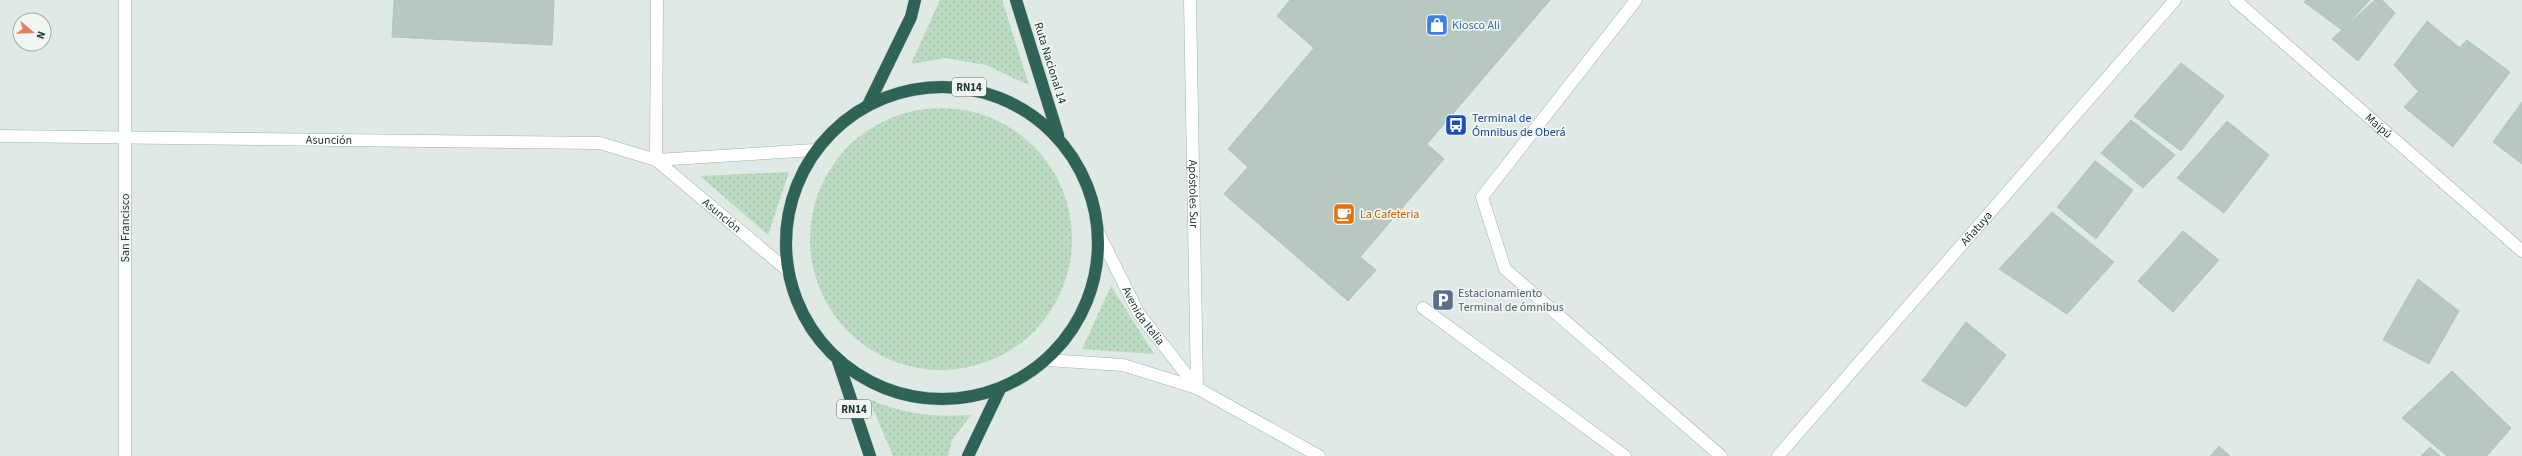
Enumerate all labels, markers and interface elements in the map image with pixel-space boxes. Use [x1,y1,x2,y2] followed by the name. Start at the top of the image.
[12,12,52,52] north arrow
[1424,12,1450,38] shop icon: Kiosco Ali
[1452,17,1500,34] place label: Kiosco Ali
[1030,20,1070,106] street label: Ruta Nacional 14
[33,29,49,41] text: N
[952,78,986,96] road number: RN14
[2362,109,2396,142] street label: Maipú
[1472,110,1566,141] place label: Terminal de Ómnibus de Oberá
[1443,112,1469,138] bus stop icon: Terminal de Ómnibus de Oberá
[306,131,352,149] street label: Asunción
[1184,160,1203,229] street label: Apóstoles Sur
[117,194,134,262] street label: San Francisco
[699,194,745,237] street label: Asunción
[1331,201,1357,227] cafe icon: La Cafeteria
[1360,206,1419,223] place label: La Cafeteria
[1956,207,1996,249] street label: Añatuya
[1118,283,1169,349] street label: Avenida Italia
[1458,285,1564,316] place label: Estacionamiento Terminal de ómnibus
[1430,287,1456,313] parking icon: Estacionamiento Terminal de ómnibus
[837,400,871,418] road number: RN14

